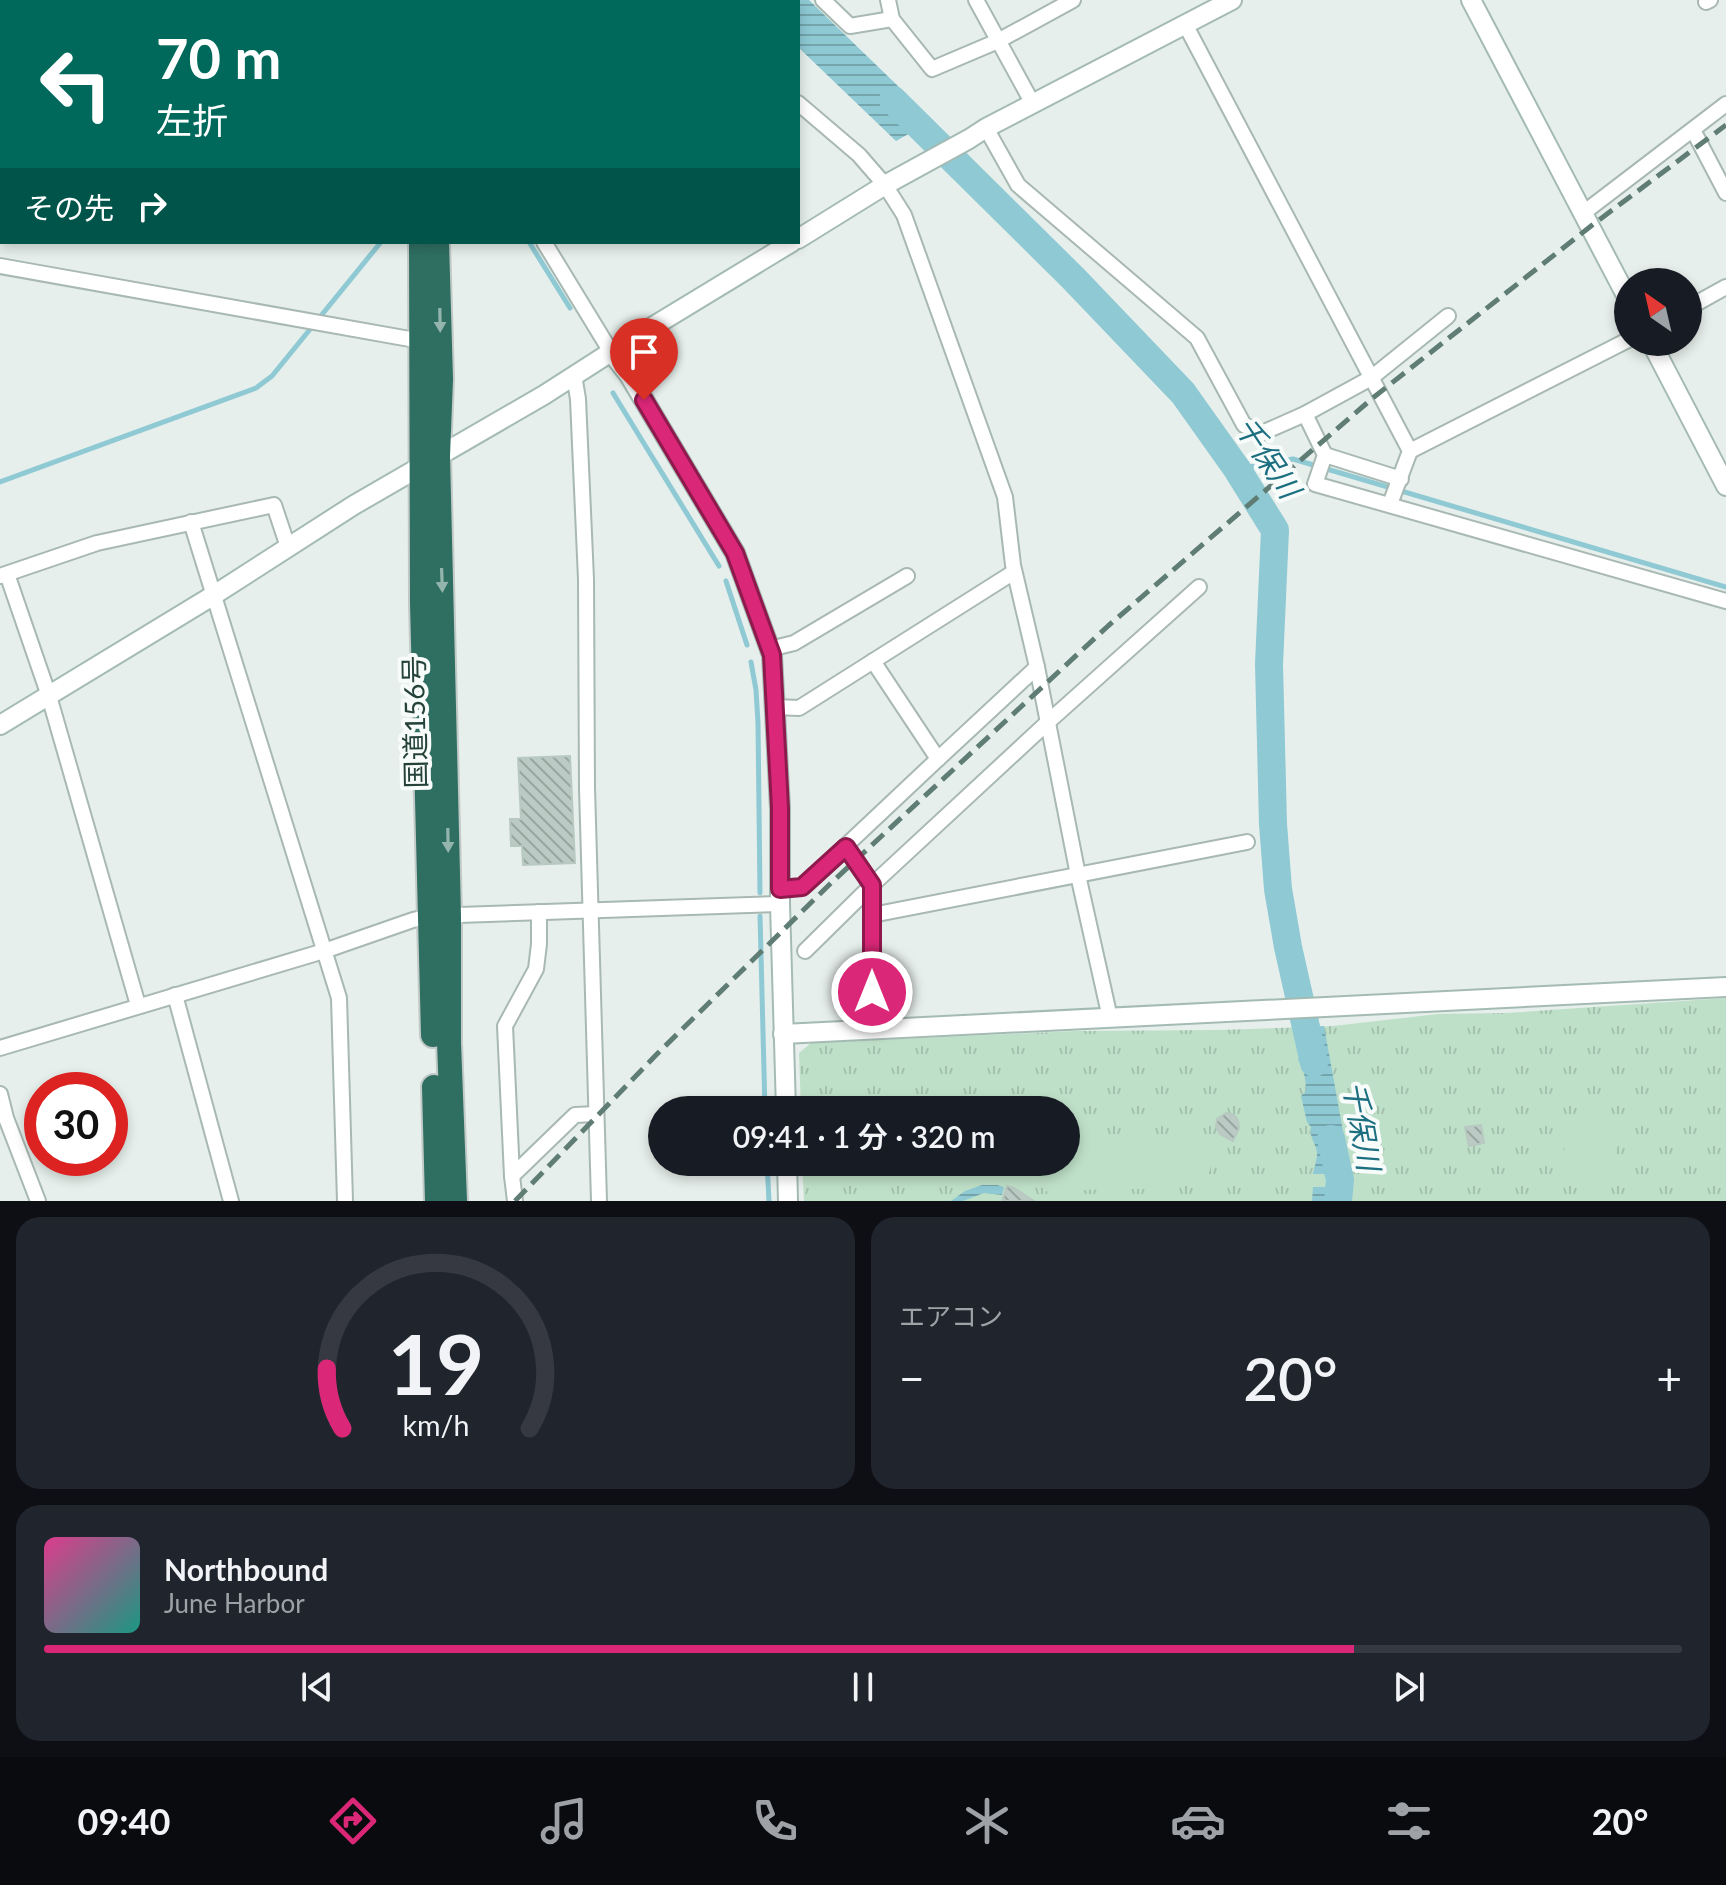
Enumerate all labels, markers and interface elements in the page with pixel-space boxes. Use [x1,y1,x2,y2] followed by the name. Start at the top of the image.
[156,24,281,91] text: 70 m
[24,32,128,136] icon: left
[156,98,228,142] text: 左折
[130,184,174,228] icon: right
[24,189,114,225] text: その先
[1614,268,1702,356] north arrow
[1614,268,1702,356] map controls
[434,308,446,333] one-way arrow
[610,318,678,400] pin
[622,330,666,374] icon: arrive
[1229,410,1310,507] water label: 千保川
[436,568,449,593] one-way arrow
[396,655,432,789] street label: 国道156号
[441,828,454,853] one-way arrow
[830,950,914,1034] position arrow
[24,1072,128,1176] speed limit sign: 30
[1337,1078,1389,1176] water label: 千保川
[733,1118,995,1154] text: 09:41 · 1 分 · 320 m
[899,1300,1003,1332] text: エアコン
[387,1313,484,1413] text: 19
[1243,1342,1338,1414] text: 20°
[899,1352,925,1404] text: −
[1656,1352,1682,1404] text: +
[402,1408,469,1442] text: km/h
[164,1551,328,1587] text: Northbound
[164,1587,305,1619] text: June Harbor
[295,1665,339,1709] icon: previous
[841,1665,885,1709] icon: pause
[1387,1665,1431,1709] icon: next
[325,1793,381,1849] icon: directions
[536,1793,592,1849] icon: music
[747,1793,803,1849] icon: phone
[959,1793,1015,1849] icon: climate
[1170,1793,1226,1849] icon: car
[1381,1793,1437,1849] icon: filters
[78,1799,170,1843] text: 09:40
[1592,1799,1648,1843] text: 20°

